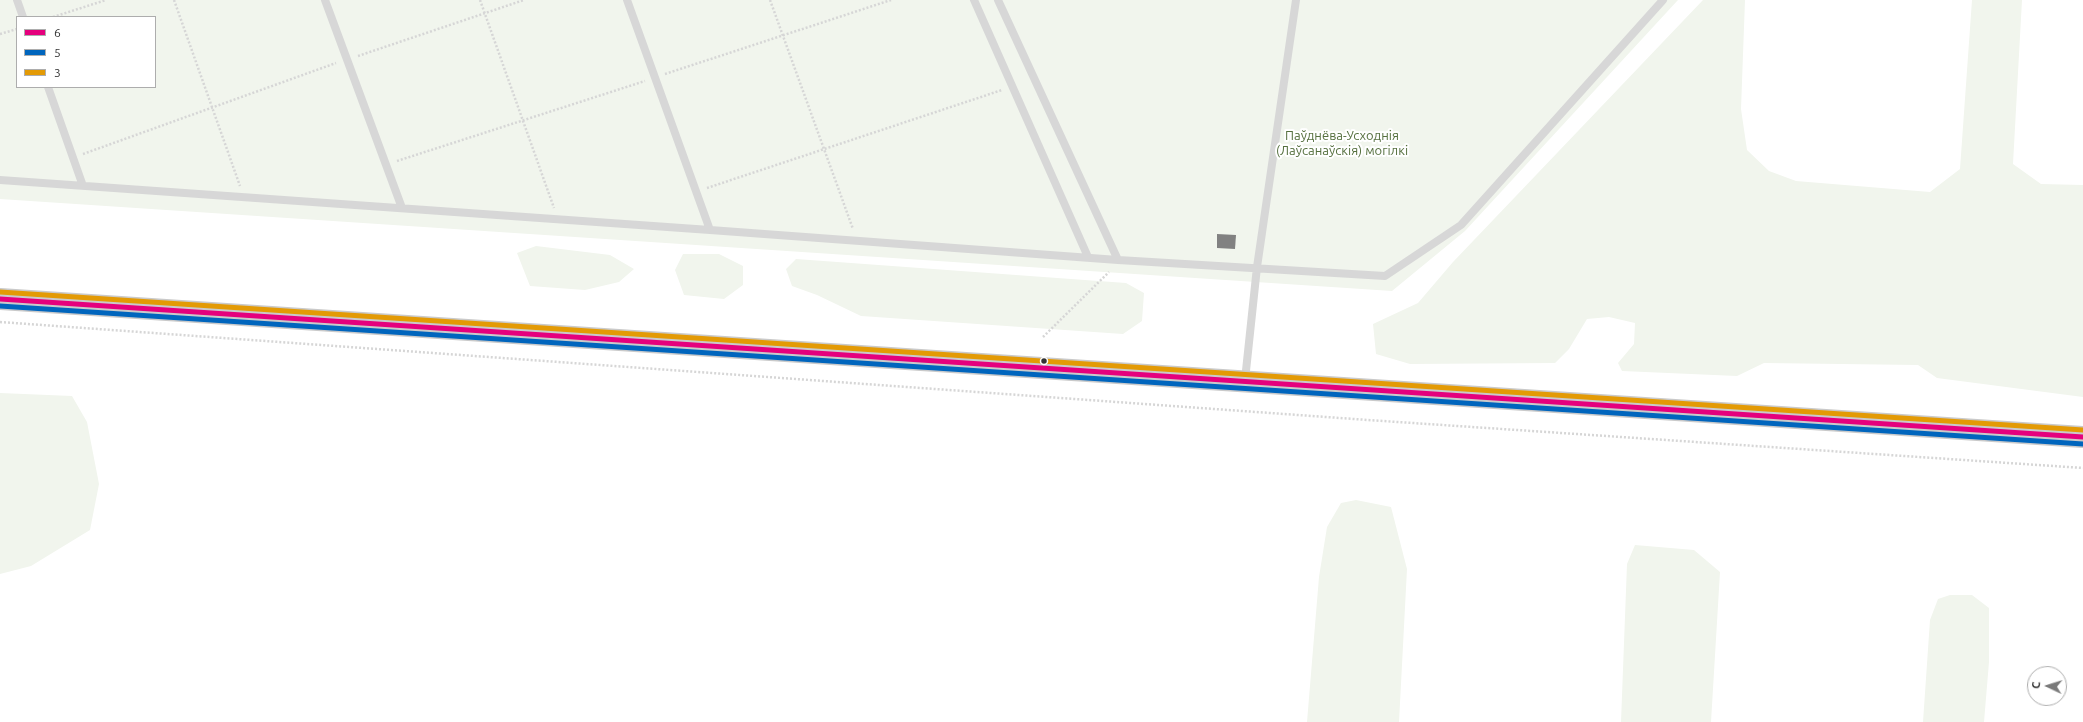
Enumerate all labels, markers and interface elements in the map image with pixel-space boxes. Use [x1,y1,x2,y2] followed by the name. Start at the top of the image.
[16,16,156,88] legend
[54,26,61,39] text: 6
[54,46,61,59] text: 5
[54,66,61,79] text: 3
[1276,128,1408,159] park label: Паўднёва-Усходнія (Лаўсанаўскія) могілкі
[1039,356,1049,366] unlabelled marker
[2027,666,2067,706] north arrow
[2030,681,2042,689] text: С

